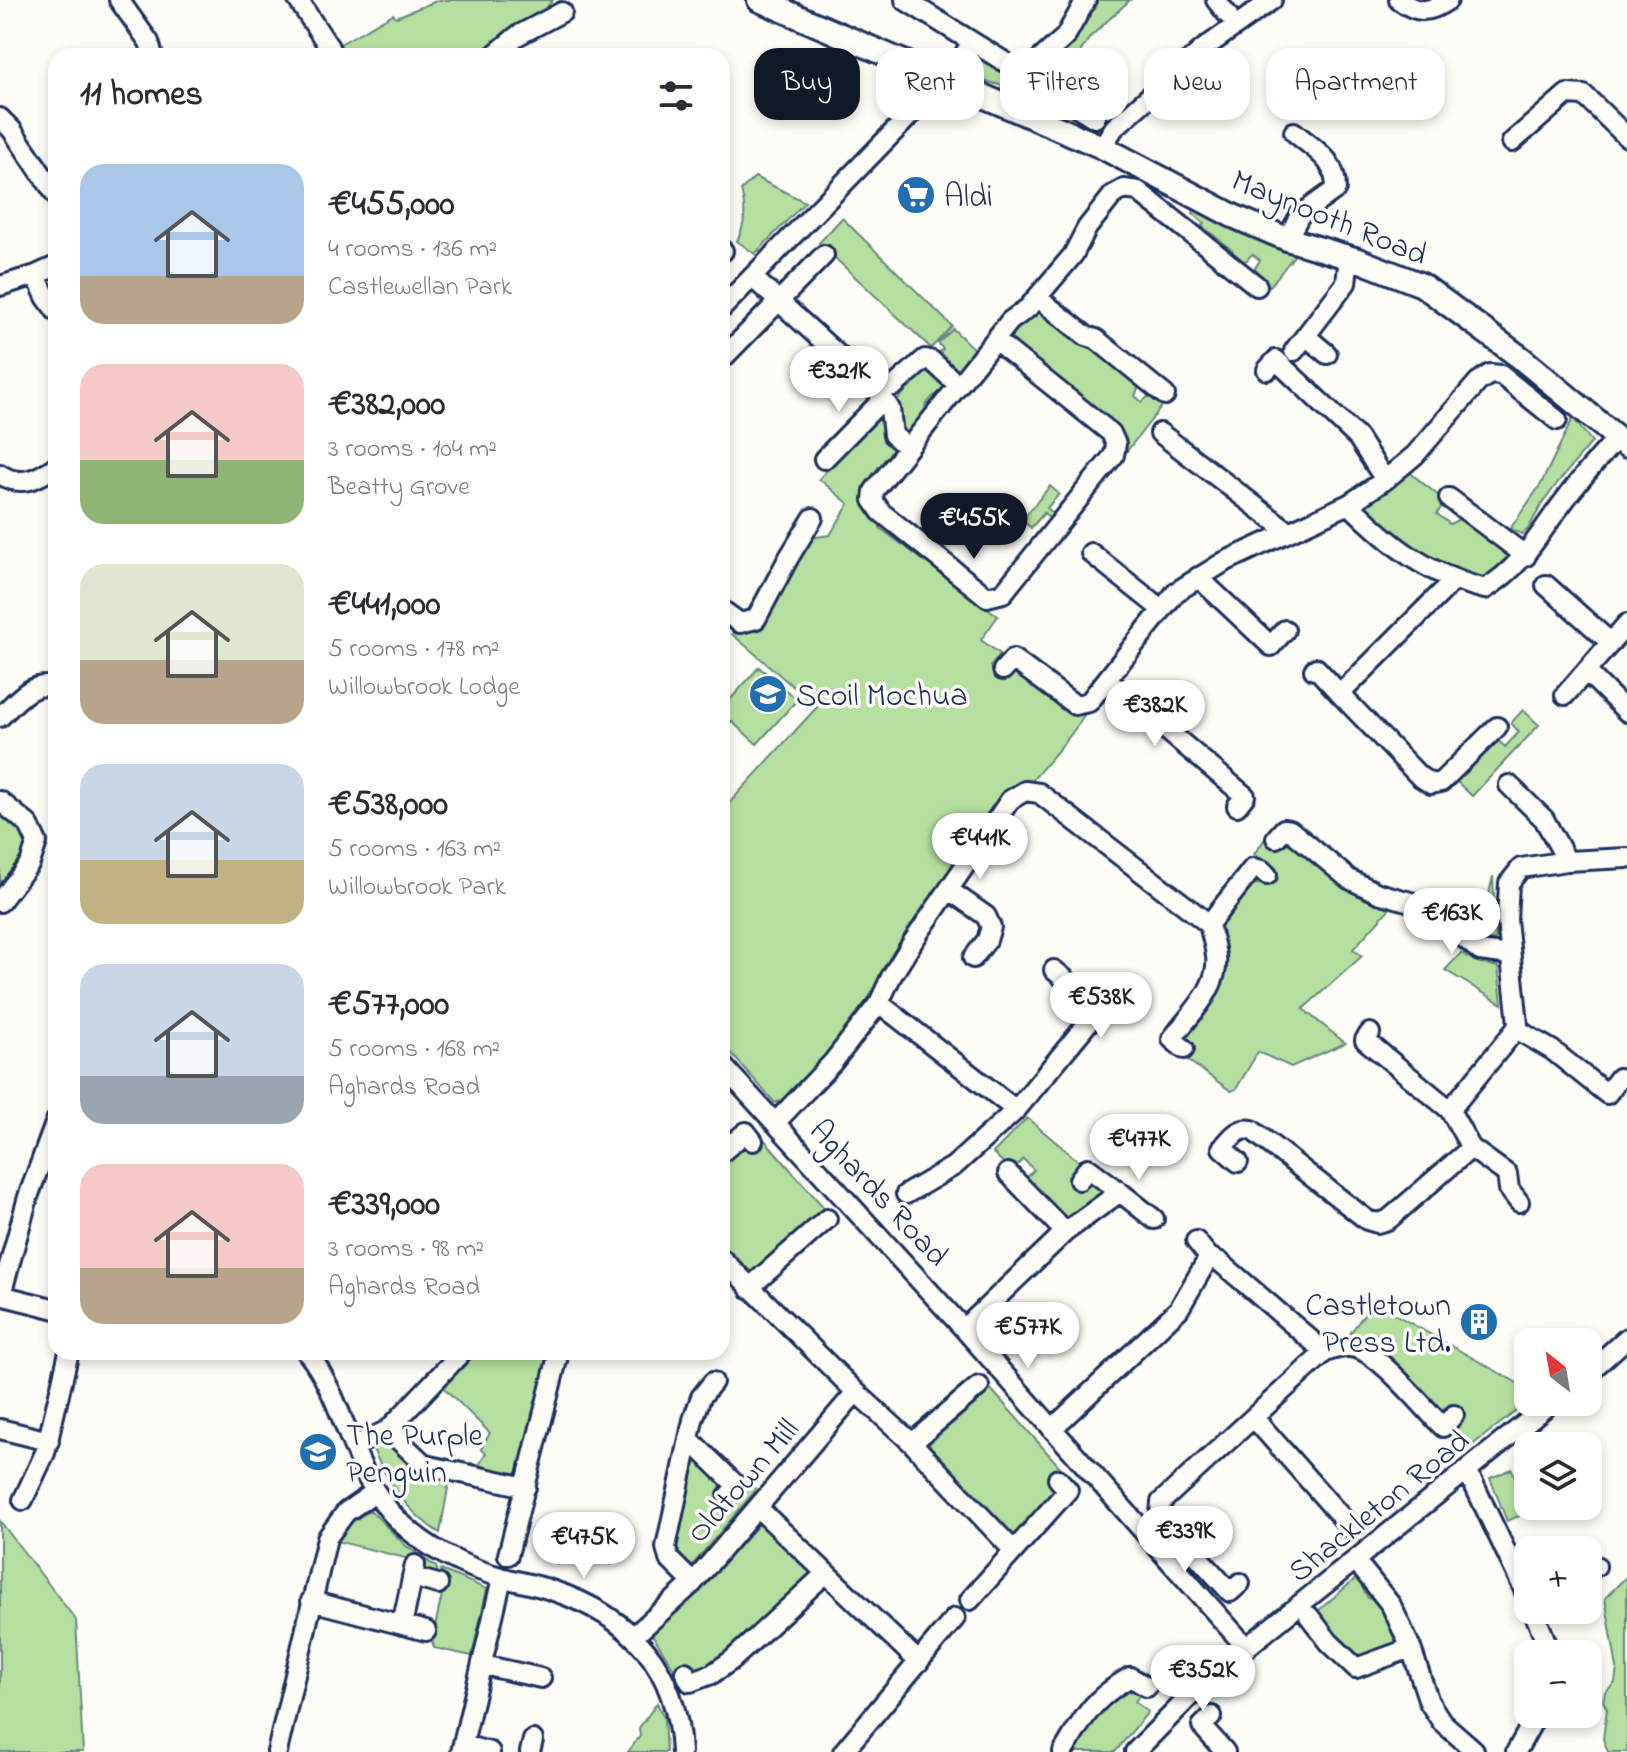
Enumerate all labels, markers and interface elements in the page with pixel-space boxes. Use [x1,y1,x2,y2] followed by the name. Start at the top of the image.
[754,48,860,120] chip: Buy
[876,48,984,120] chip: Rent
[1000,48,1128,120] chip: Filters
[1144,48,1250,120] chip: New
[1266,48,1445,120] chip: Apartment
[80,71,203,121] text: 11 homes
[654,74,698,118] icon: filters
[1224,159,1434,280] street label: Maynooth Road
[895,174,937,216] supermarket icon: Aldi
[944,175,993,222] place label: Aldi
[328,181,455,231] text: €455,000
[144,196,240,292] icon: home
[328,231,497,269] text: 4 rooms · 136 m²
[328,269,512,307] text: Castlewellan Park
[783,346,895,414] pin: €321K
[808,353,870,391] text: €321K
[328,381,445,431] text: €382,000
[144,396,240,492] icon: home
[328,431,497,469] text: 3 rooms · 104 m²
[328,469,470,507] text: Beatty Grove
[918,493,1030,561] pin: €455K
[938,500,1010,538] text: €455K
[328,581,440,631] text: €441,000
[144,596,240,692] icon: home
[328,631,500,669] text: 5 rooms · 178 m²
[328,669,520,707] text: Willowbrook Lodge
[747,673,789,715] school or university icon: Scoil Mochua
[796,674,968,721] place label: Scoil Mochua
[1099,680,1211,748] pin: €382K
[1123,687,1187,725] text: €382K
[328,781,448,831] text: €538,000
[144,796,240,892] icon: home
[924,813,1036,881] pin: €441K
[950,820,1010,858] text: €441K
[328,831,501,869] text: 5 rooms · 163 m²
[328,869,506,907] text: Willowbrook Park
[1396,888,1508,956] pin: €163K
[1421,895,1483,933] text: €163K
[1045,972,1157,1040] pin: €538K
[1068,979,1134,1017] text: €538K
[328,981,449,1031] text: €577,000
[144,996,240,1092] icon: home
[328,1031,500,1069] text: 5 rooms · 168 m²
[328,1069,480,1107] text: Aghards Road
[796,1110,958,1279] street label: Aghards Road
[1083,1114,1195,1182] pin: €477K
[1108,1121,1170,1159] text: €477K
[328,1181,440,1231] text: €339,000
[144,1196,240,1292] icon: home
[328,1231,484,1269] text: 3 rooms · 98 m²
[328,1269,480,1307] text: Aghards Road
[1305,1284,1451,1368] place label: Castletown Press Ltd.
[1458,1301,1500,1343] building icon: Castletown Press Ltd.
[972,1302,1084,1370] pin: €577K
[994,1309,1062,1347] text: €577K
[1514,1328,1602,1416] north arrow
[1514,1328,1602,1728] map controls
[677,1409,812,1555] street label: Oldtown Mill
[346,1414,483,1498] place label: The Purple Penguin
[1279,1420,1481,1596] street label: Shackleton Road
[297,1431,339,1473] school or university icon: The Purple Penguin
[1514,1432,1602,1520] button: layers
[1129,1506,1241,1574] pin: €339K
[528,1512,640,1580] pin: €475K
[1155,1513,1215,1551] text: €339K
[550,1519,618,1557] text: €475K
[1514,1536,1602,1624] button: +
[1514,1640,1602,1728] button: −
[1147,1645,1259,1713] pin: €352K
[1168,1652,1238,1690] text: €352K

